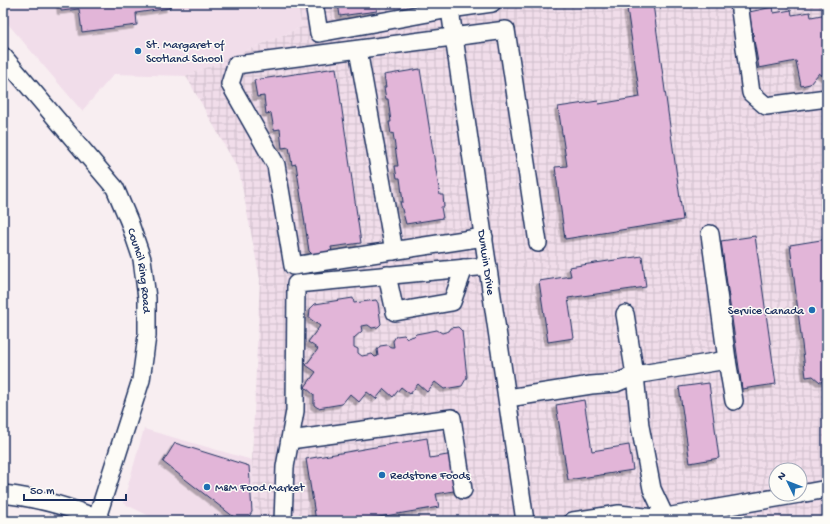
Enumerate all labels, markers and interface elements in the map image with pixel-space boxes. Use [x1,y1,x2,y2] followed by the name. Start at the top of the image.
[146,39,225,67] place label: St. Margaret of Scotland School
[133,46,143,56] marker: St. Margaret of Scotland School
[123,227,152,314] street label: Council Ring Road
[473,228,497,297] street label: Dunwin Drive
[728,305,804,319] place label: Service Canada
[807,305,817,315] marker: Service Canada
[768,462,808,502] north arrow
[377,470,387,480] marker: Redstone Foods
[390,470,470,484] place label: Redstone Foods
[775,470,789,483] text: N
[24,476,126,502] scale bar
[202,482,212,492] marker: M&M Food Market
[215,482,305,496] place label: M&M Food Market
[30,485,55,499] text: 50 m

